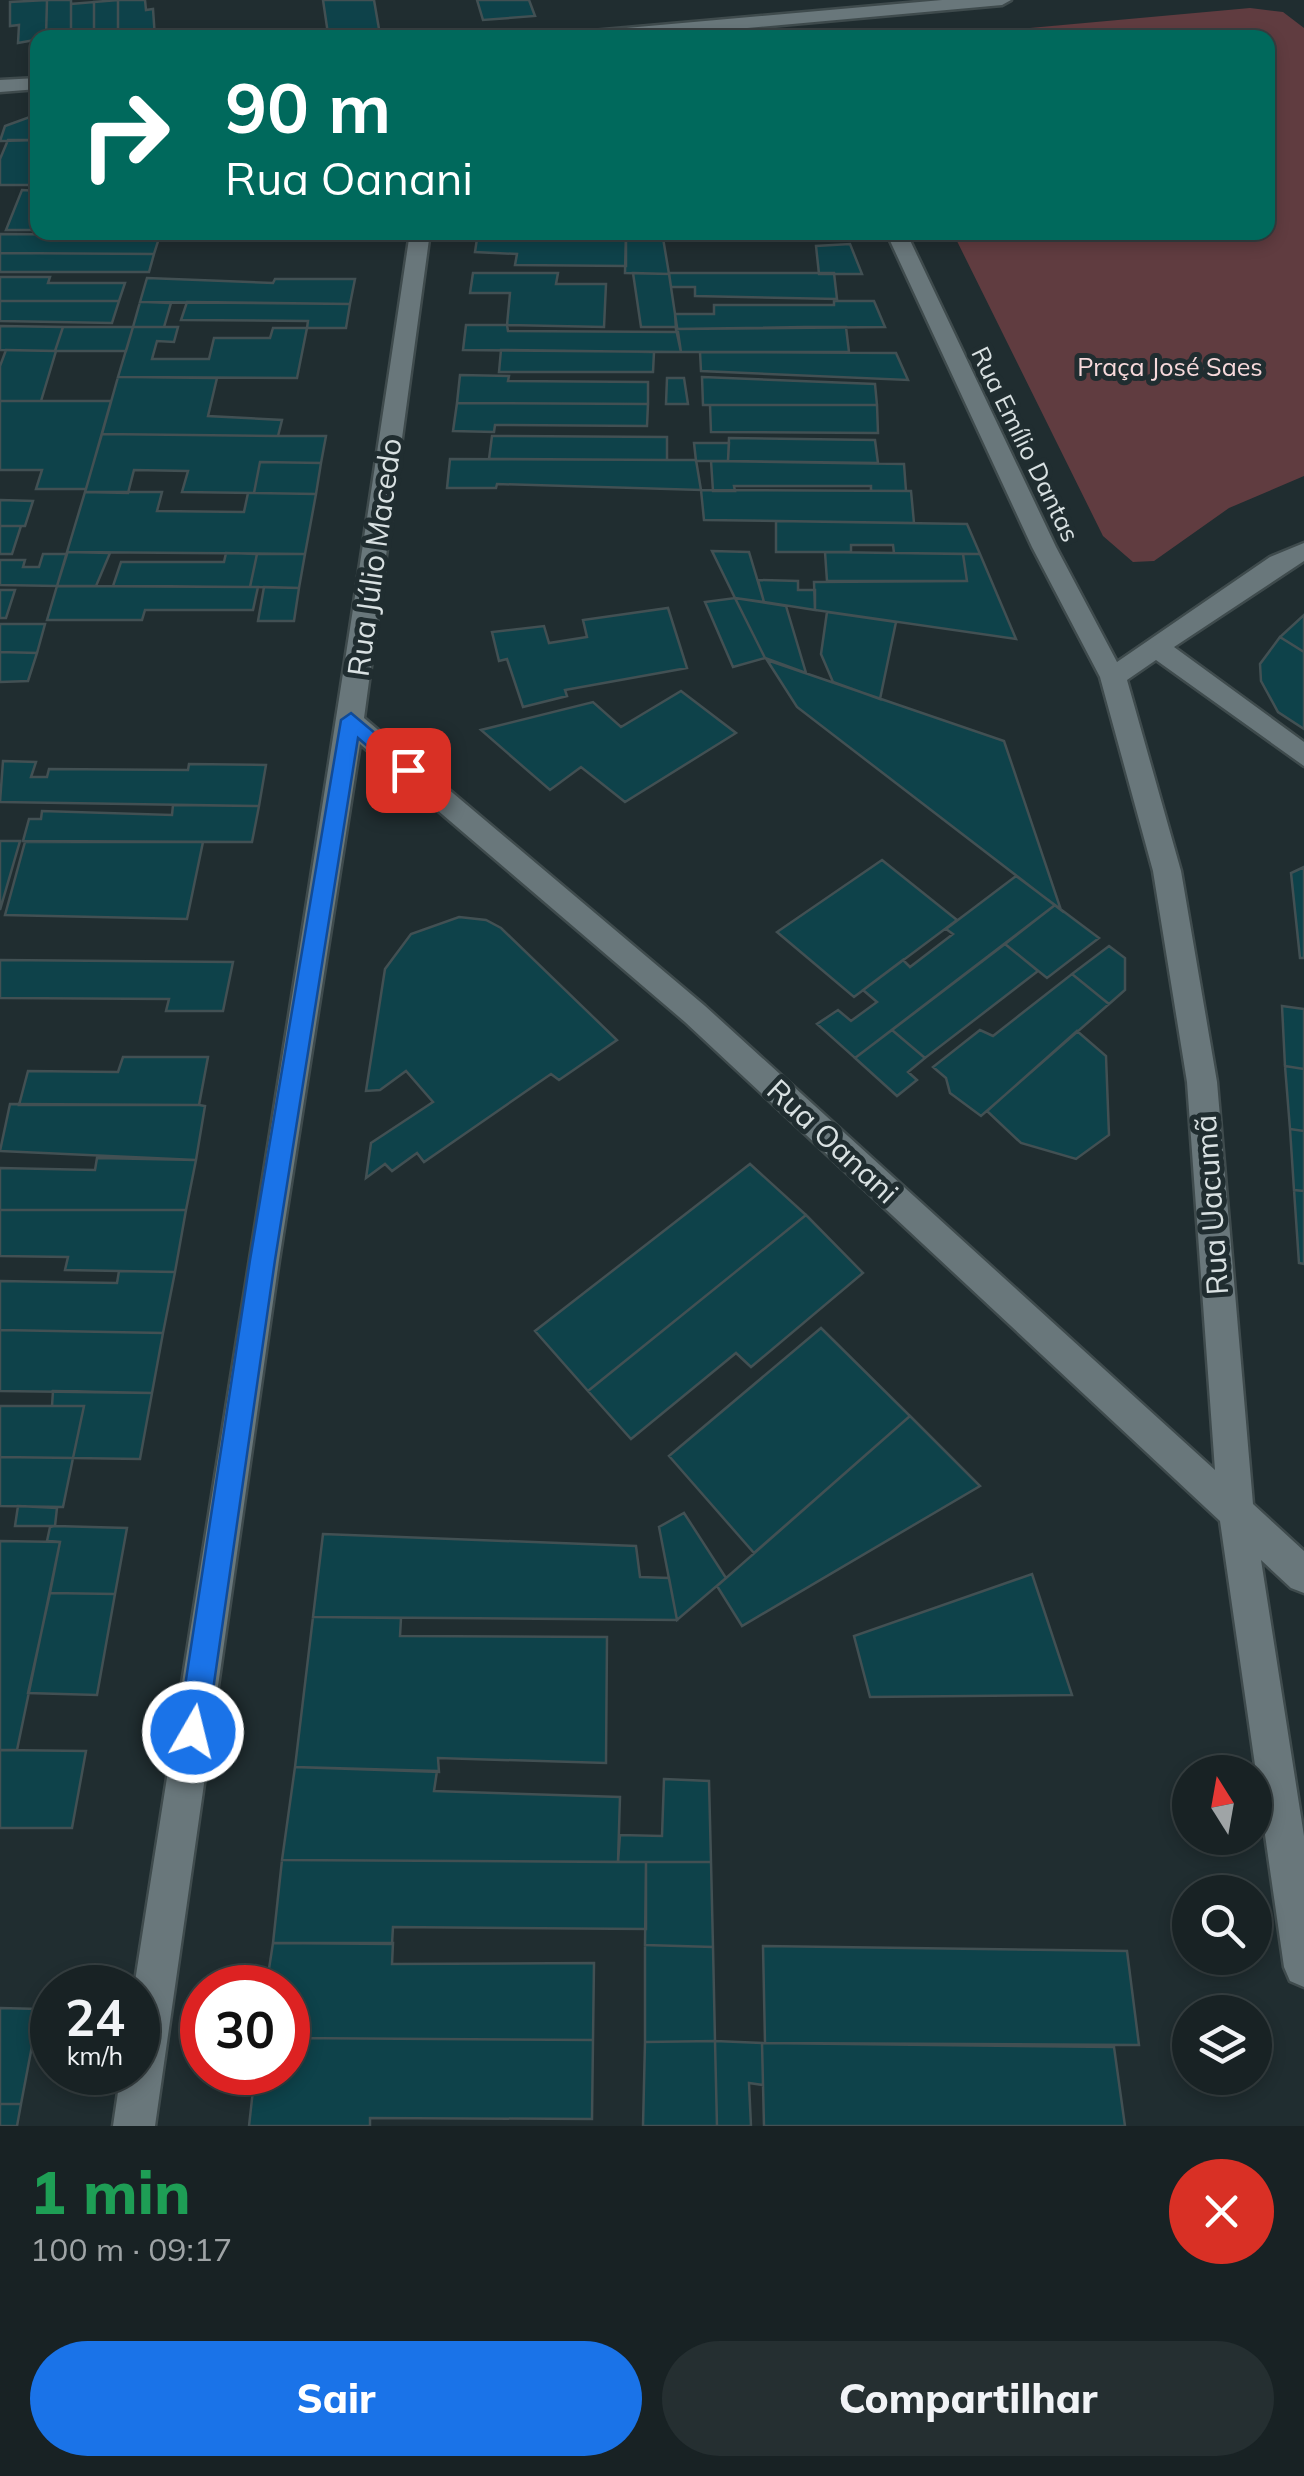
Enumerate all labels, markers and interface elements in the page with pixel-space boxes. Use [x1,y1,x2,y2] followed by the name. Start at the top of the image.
[225,63,391,151] text: 90 m
[60,70,190,200] icon: right
[225,150,473,206] text: Rua Oanani
[965,341,1087,547] street label: Rua Emílio Dantas
[1077,351,1263,382] park label: Praça José Saes
[338,435,410,679] street label: Rua Júlio Macedo
[366,728,451,813] pin
[381,743,436,798] icon: arrive
[760,1071,906,1211] street label: Rua Oanani
[1186,1114,1236,1296] street label: Rua Uacumã
[141,1680,245,1784] position arrow
[1172,1755,1272,1855] north arrow
[1172,1755,1272,2095] map controls
[1172,1875,1272,1975] button: search
[180,1965,310,2095] speed limit sign: 30
[65,1986,125,2049] text: 24
[1172,1995,1272,2095] button: layers
[67,2040,123,2071] text: km/h
[30,2154,191,2229] text: 1 min
[1169,2159,1274,2264] button: close
[30,2229,232,2269] text: 100 m · 09:17
[30,2341,642,2456] button: Sair
[662,2341,1274,2456] button: Compartilhar

